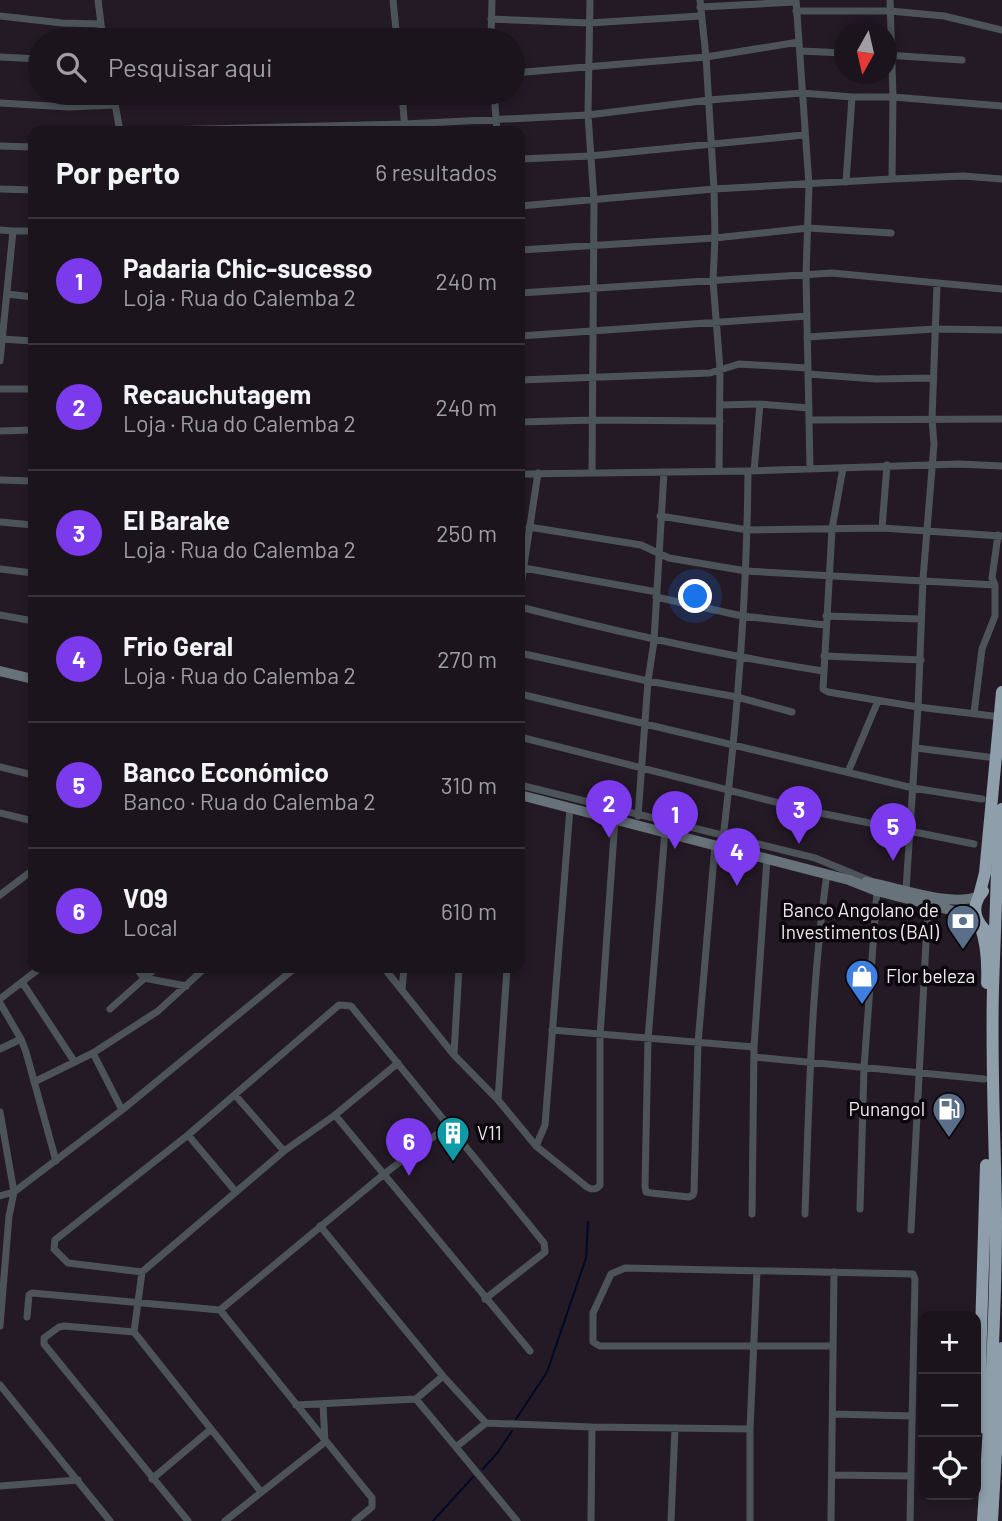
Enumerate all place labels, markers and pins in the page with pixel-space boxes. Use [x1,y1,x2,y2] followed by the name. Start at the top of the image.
[586,780,632,838] pin: 2
[776,786,822,844] pin: 3
[652,791,698,849] pin: 1
[870,803,916,861] pin: 5
[714,828,760,886] pin: 4
[781,898,940,943] place label: Banco Angolano de Investimentos (BAI)
[944,902,982,951] bank icon: Banco Angolano de Investimentos (BAI)
[843,957,881,1006] shop icon: Flor beleza
[886,964,975,987] place label: Flor beleza
[930,1090,968,1139] fuel station icon: Punangol
[848,1097,925,1120] place label: Punangol
[434,1114,472,1163] building icon: V11
[386,1118,432,1176] pin: 6
[477,1121,502,1144] place label: V11

